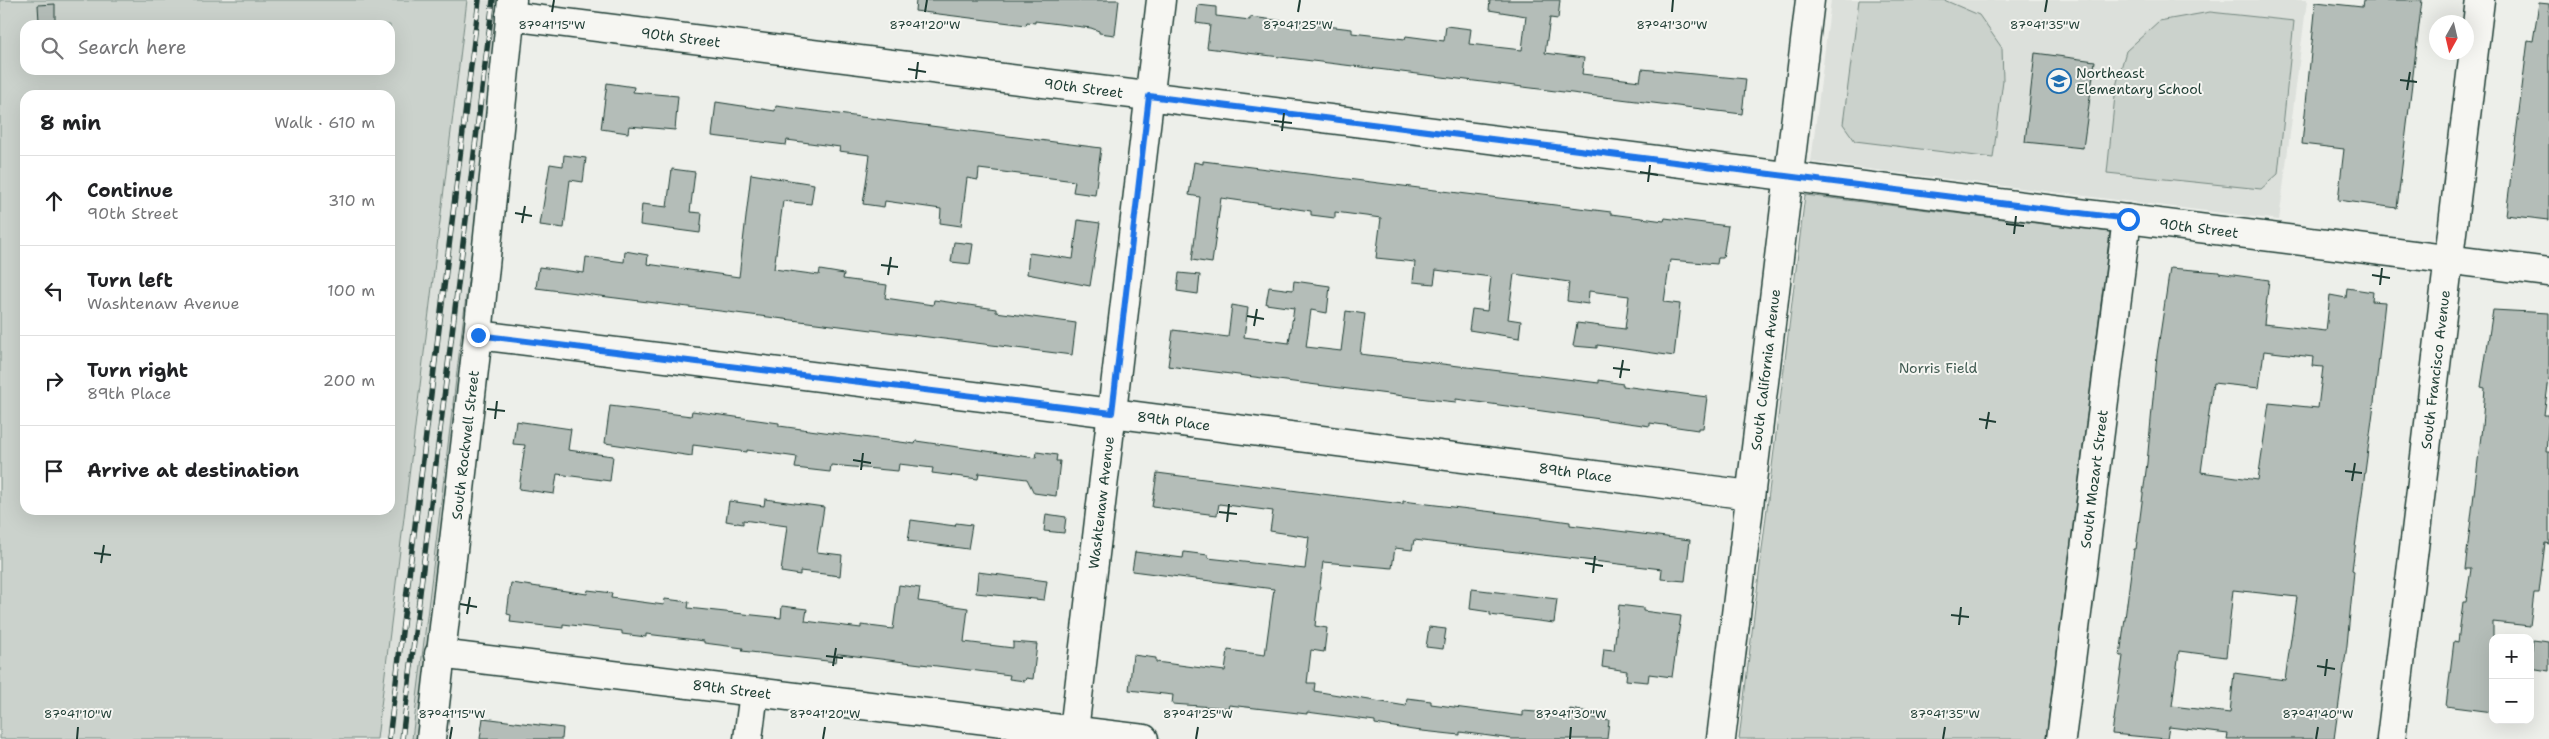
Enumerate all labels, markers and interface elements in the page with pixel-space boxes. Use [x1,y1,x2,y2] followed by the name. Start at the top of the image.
[2429,15,2474,60] north arrow
[519,17,585,33] text: 87°41'15"W
[890,17,961,33] text: 87°41'20"W
[1263,17,1333,33] text: 87°41'25"W
[1636,17,1708,33] text: 87°41'30"W
[2010,17,2080,33] text: 87°41'35"W
[20,20,395,75] search box
[640,24,721,51] street label: 90th Street
[38,34,66,62] icon: search
[78,35,187,60] text: Search here
[2076,64,2203,98] place label: Northeast Elementary School
[2046,68,2072,94] school or university icon: Northeast Elementary School
[1043,74,1124,102] street label: 90th Street
[40,109,101,137] text: 8 min
[274,112,375,133] text: Walk · 610 m
[87,178,173,203] text: Continue
[40,187,68,215] icon: ahead
[328,190,375,211] text: 310 m
[87,203,178,224] text: 90th Street
[2117,208,2140,231] route start
[2158,214,2240,242] street label: 90th Street
[87,268,173,293] text: Turn left
[40,277,68,305] icon: left
[327,280,375,301] text: 100 m
[1747,288,1784,452] street label: South California Avenue
[2417,289,2454,450] street label: South Francisco Avenue
[87,293,240,314] text: Washtenaw Avenue
[467,324,490,347] route end
[87,358,188,383] text: Turn right
[1899,359,1977,377] park label: Norris Field
[40,367,68,395] icon: right
[448,369,483,521] street label: South Rockwell Street
[323,370,375,391] text: 200 m
[87,383,171,404] text: 89th Place
[1136,407,1212,435] street label: 89th Place
[2076,409,2112,550] street label: South Mozart Street
[1084,435,1118,570] street label: Washtenaw Avenue
[40,457,68,485] icon: arrive
[87,458,299,483] text: Arrive at destination
[1538,459,1613,486] street label: 89th Place
[2489,634,2534,724] map controls
[2489,634,2534,679] button: +
[691,676,772,703] street label: 89th Street
[2489,679,2534,724] button: −
[44,706,112,722] text: 87°41'10"W
[419,706,485,722] text: 87°41'15"W
[790,706,861,722] text: 87°41'20"W
[1163,706,1233,722] text: 87°41'25"W
[1535,706,1607,722] text: 87°41'30"W
[1910,706,1980,722] text: 87°41'35"W
[2282,706,2354,722] text: 87°41'40"W

